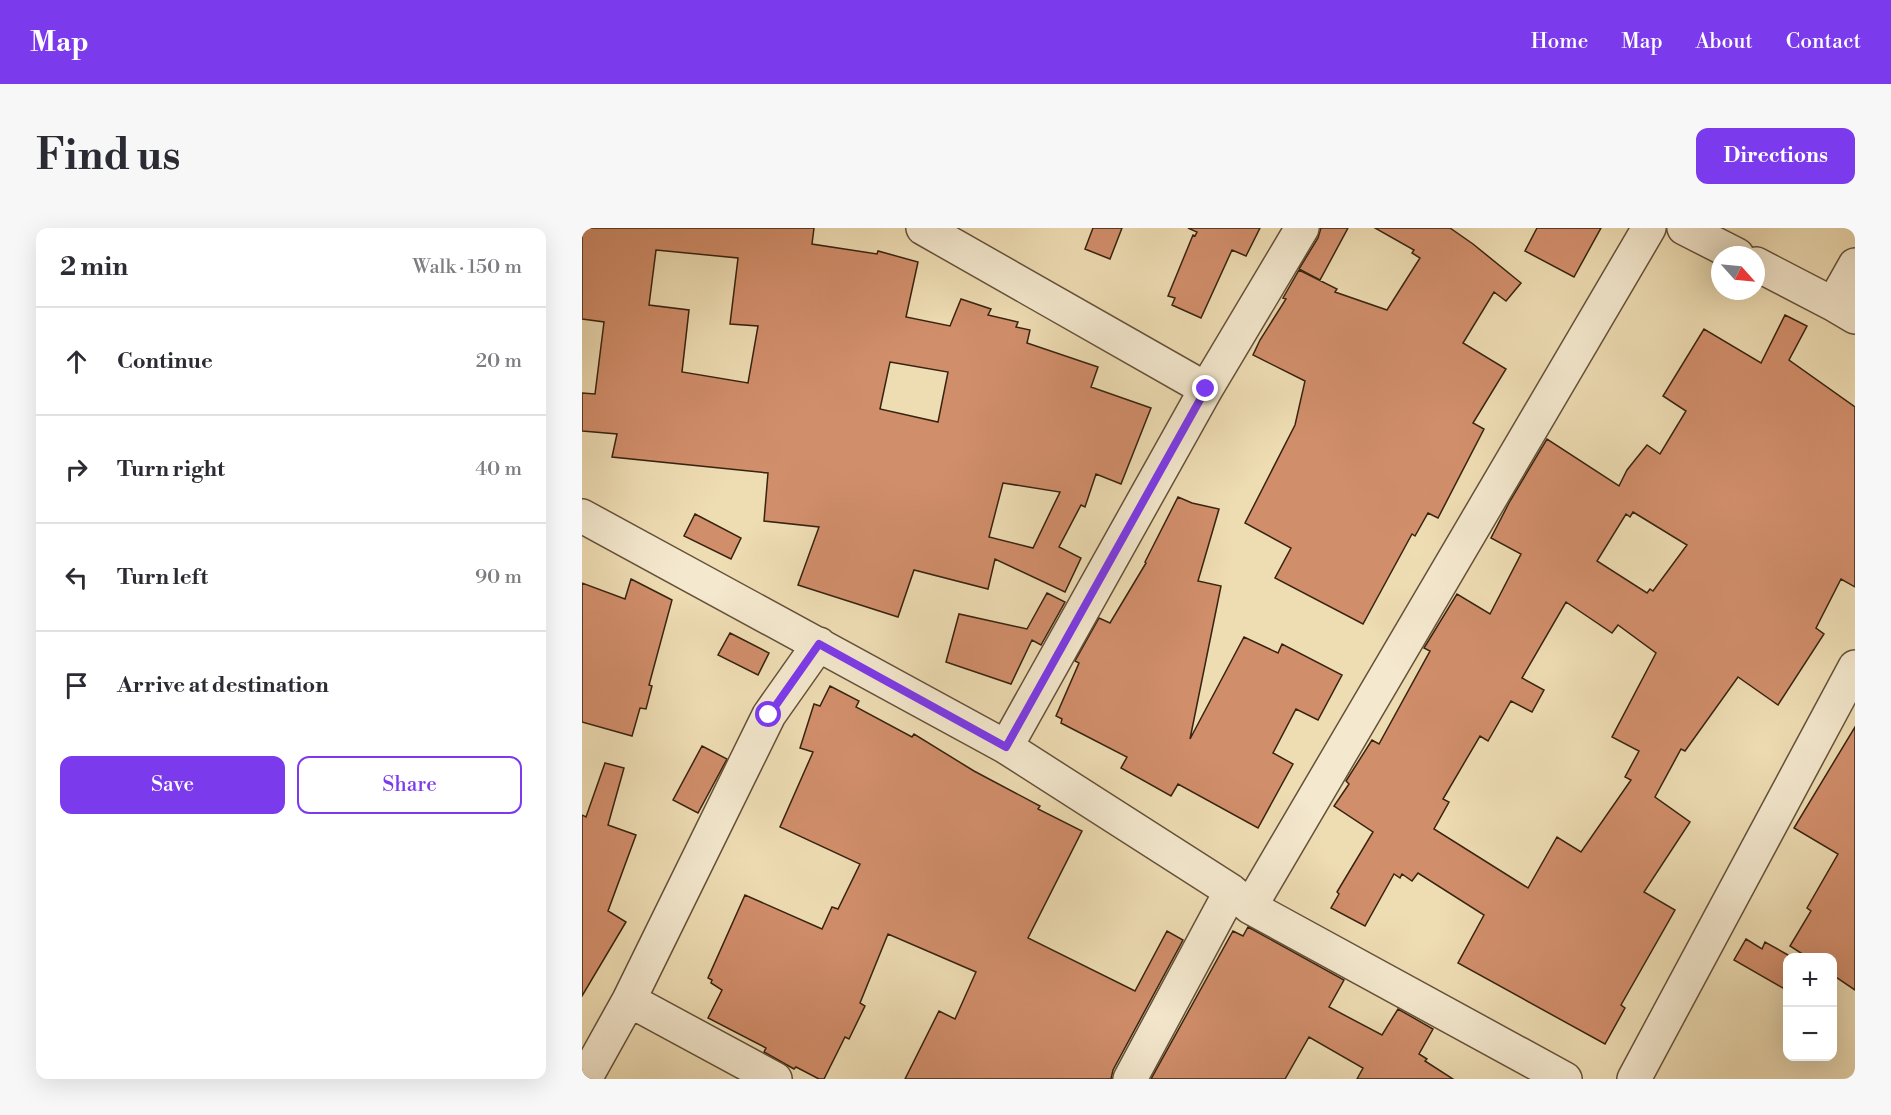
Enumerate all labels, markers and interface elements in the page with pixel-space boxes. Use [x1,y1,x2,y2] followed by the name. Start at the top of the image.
[30,25,89,60] text: Map
[1531,29,1588,55] text: Home
[1621,29,1663,55] text: Map
[1696,29,1753,55] text: About
[1786,29,1861,55] text: Contact
[1696,128,1855,184] button: Directions
[36,130,180,183] text: Find us
[1711,246,1765,300] north arrow
[60,251,128,283] text: 2 min
[413,255,522,280] text: Walk · 150 m
[60,345,93,378] icon: ahead
[117,348,213,375] text: Continue
[476,349,522,374] text: 20 m
[1192,375,1218,401] route end
[60,453,93,486] icon: right
[117,456,225,483] text: Turn right
[475,457,522,482] text: 40 m
[60,561,93,594] icon: left
[117,564,208,591] text: Turn left
[475,565,522,590] text: 90 m
[60,669,93,702] icon: arrive
[117,672,329,699] text: Arrive at destination
[755,701,781,727] route start
[60,756,285,814] button: Save
[297,756,522,814] button: Share
[1783,953,1837,1061] map controls
[1783,953,1837,1007] button: +
[1783,1007,1837,1061] button: −

